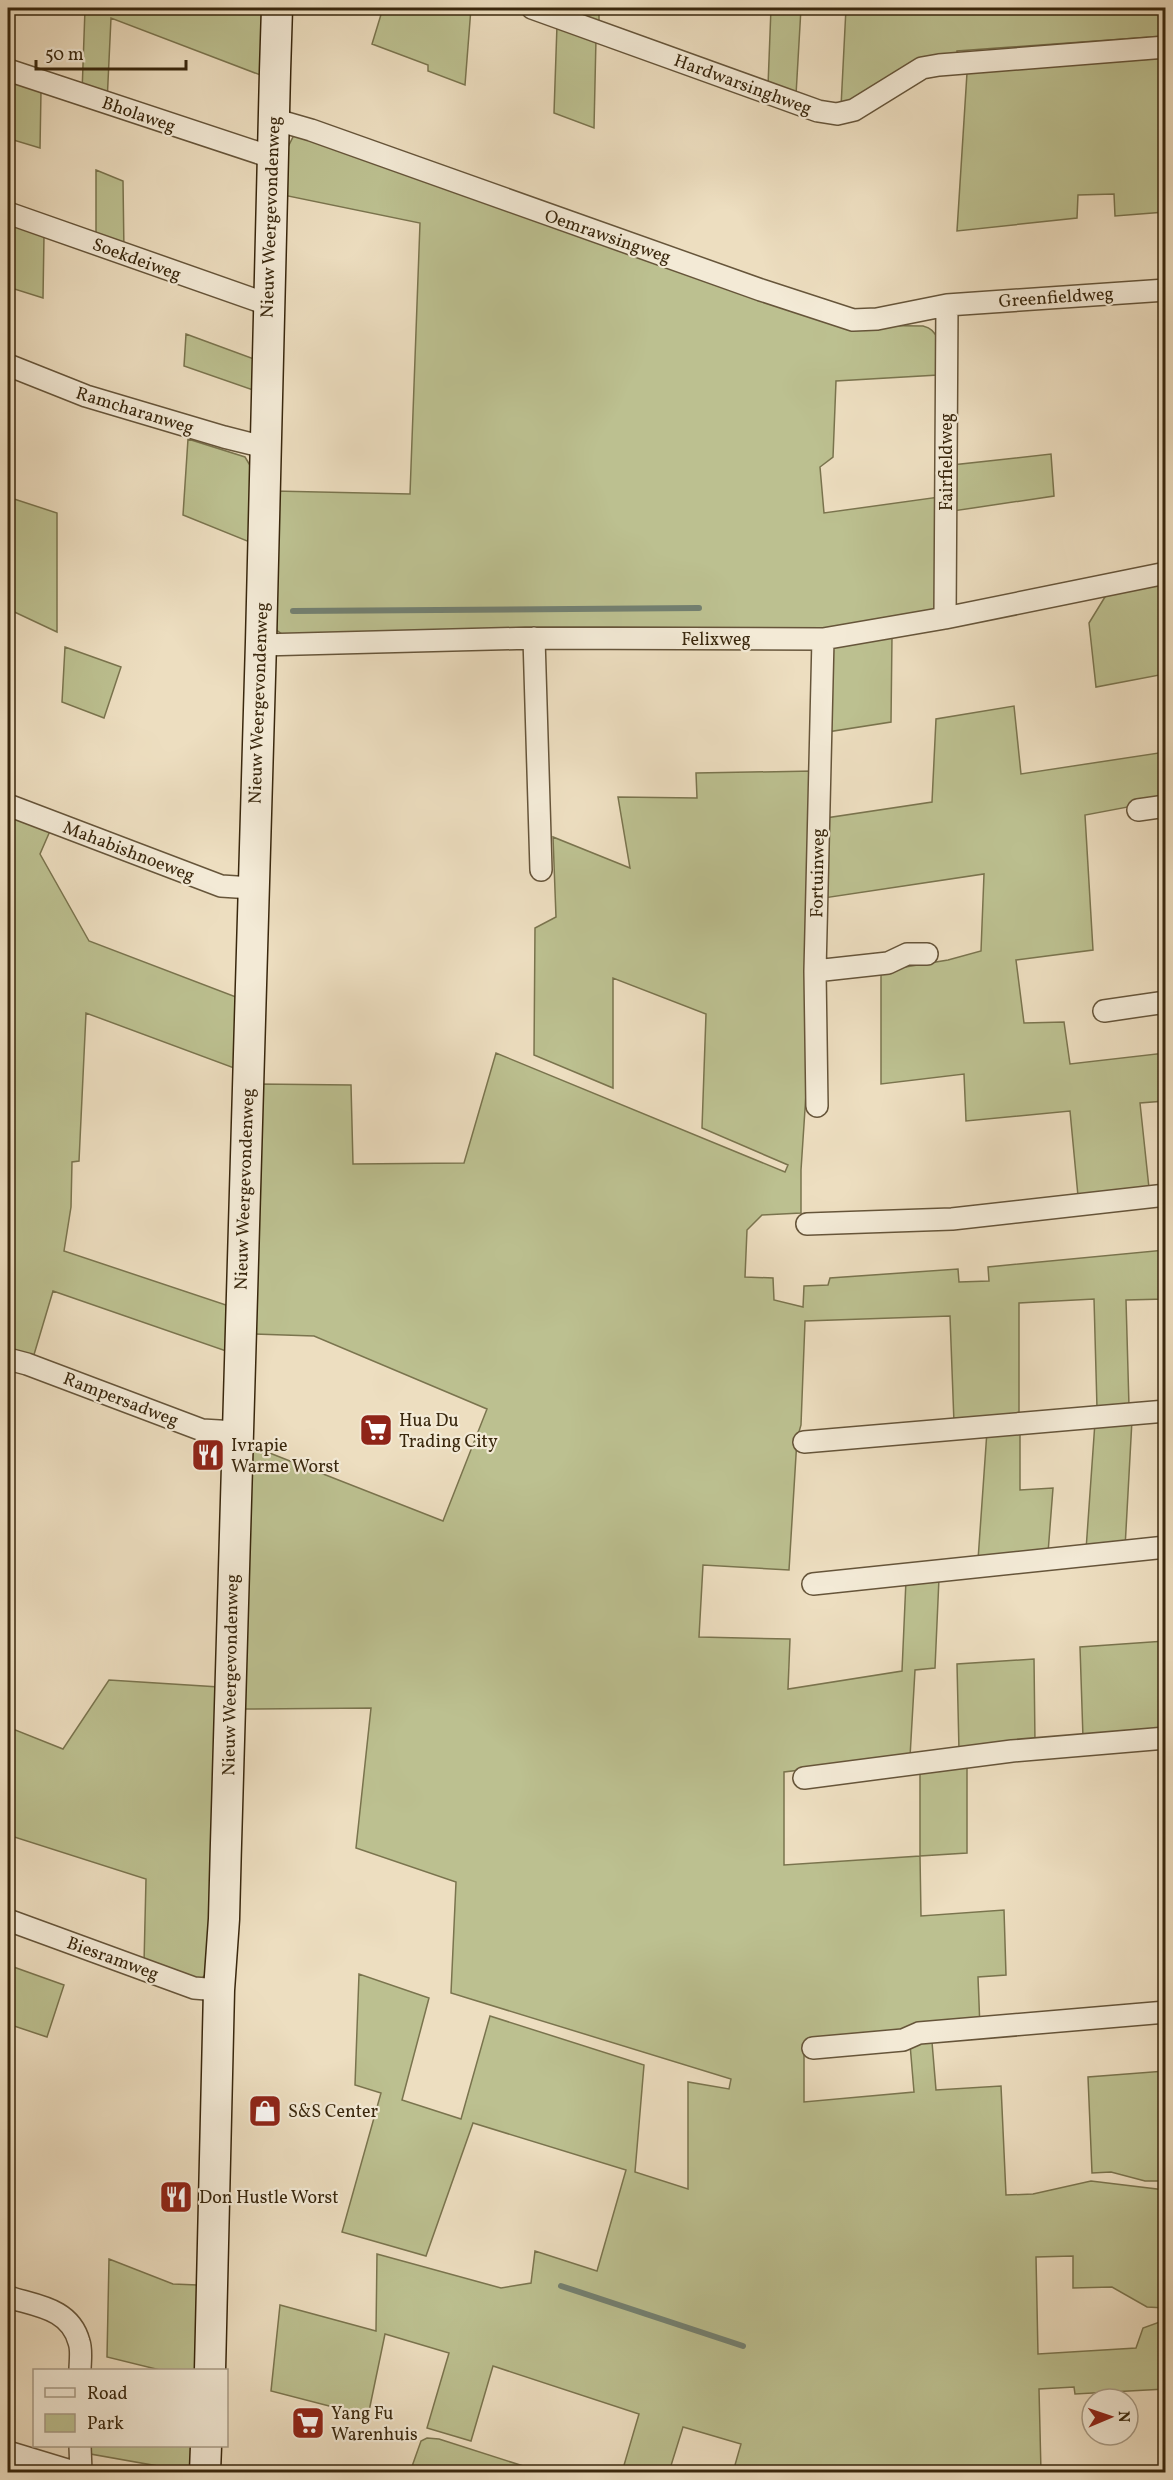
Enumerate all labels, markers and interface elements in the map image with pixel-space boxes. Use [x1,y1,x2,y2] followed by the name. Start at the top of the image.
[36,33,186,71] scale bar
[45,43,84,68] text: 50 m
[670,49,815,122] street label: Hardwarsinghweg
[98,91,179,140] street label: Bholaweg
[255,116,288,318] street label: Nieuw Weergevondenweg
[541,204,674,271] street label: Oemrawsingweg
[88,233,185,288] street label: Soekdeiweg
[998,282,1115,315] street label: Greenfieldweg
[72,382,197,441] street label: Ramcharanweg
[935,413,960,511] street label: Fairfieldweg
[243,602,276,804] street label: Nieuw Weergevondenweg
[681,628,751,653] street label: Felixweg
[59,816,198,889] street label: Mahabishnoeweg
[805,828,832,918] street label: Fortuinweg
[229,1088,262,1290] street label: Nieuw Weergevondenweg
[59,1367,182,1434] street label: Rampersadweg
[399,1409,498,1455] place label: Hua Du Trading City
[358,1412,394,1448] supermarket icon: Hua Du Trading City
[231,1434,340,1480] place label: Ivrapie Warme Worst
[190,1437,226,1473] restaurant icon: Ivrapie Warme Worst
[217,1574,246,1776] street label: Nieuw Weergevondenweg
[63,1931,162,1988] street label: Biesramweg
[247,2093,283,2129] shop icon: S&S Center
[288,2100,379,2125] place label: S&S Center
[158,2179,194,2215] restaurant icon: Don Hustle Worst
[199,2186,339,2211] place label: Don Hustle Worst
[33,2369,228,2447] legend
[87,2382,128,2407] text: Road
[1080,2387,1140,2447] north arrow
[331,2402,418,2448] place label: Yang Fu Warenhuis
[290,2405,326,2441] supermarket icon: Yang Fu Warenhuis
[1112,2410,1134,2423] text: N
[87,2412,124,2437] text: Park

